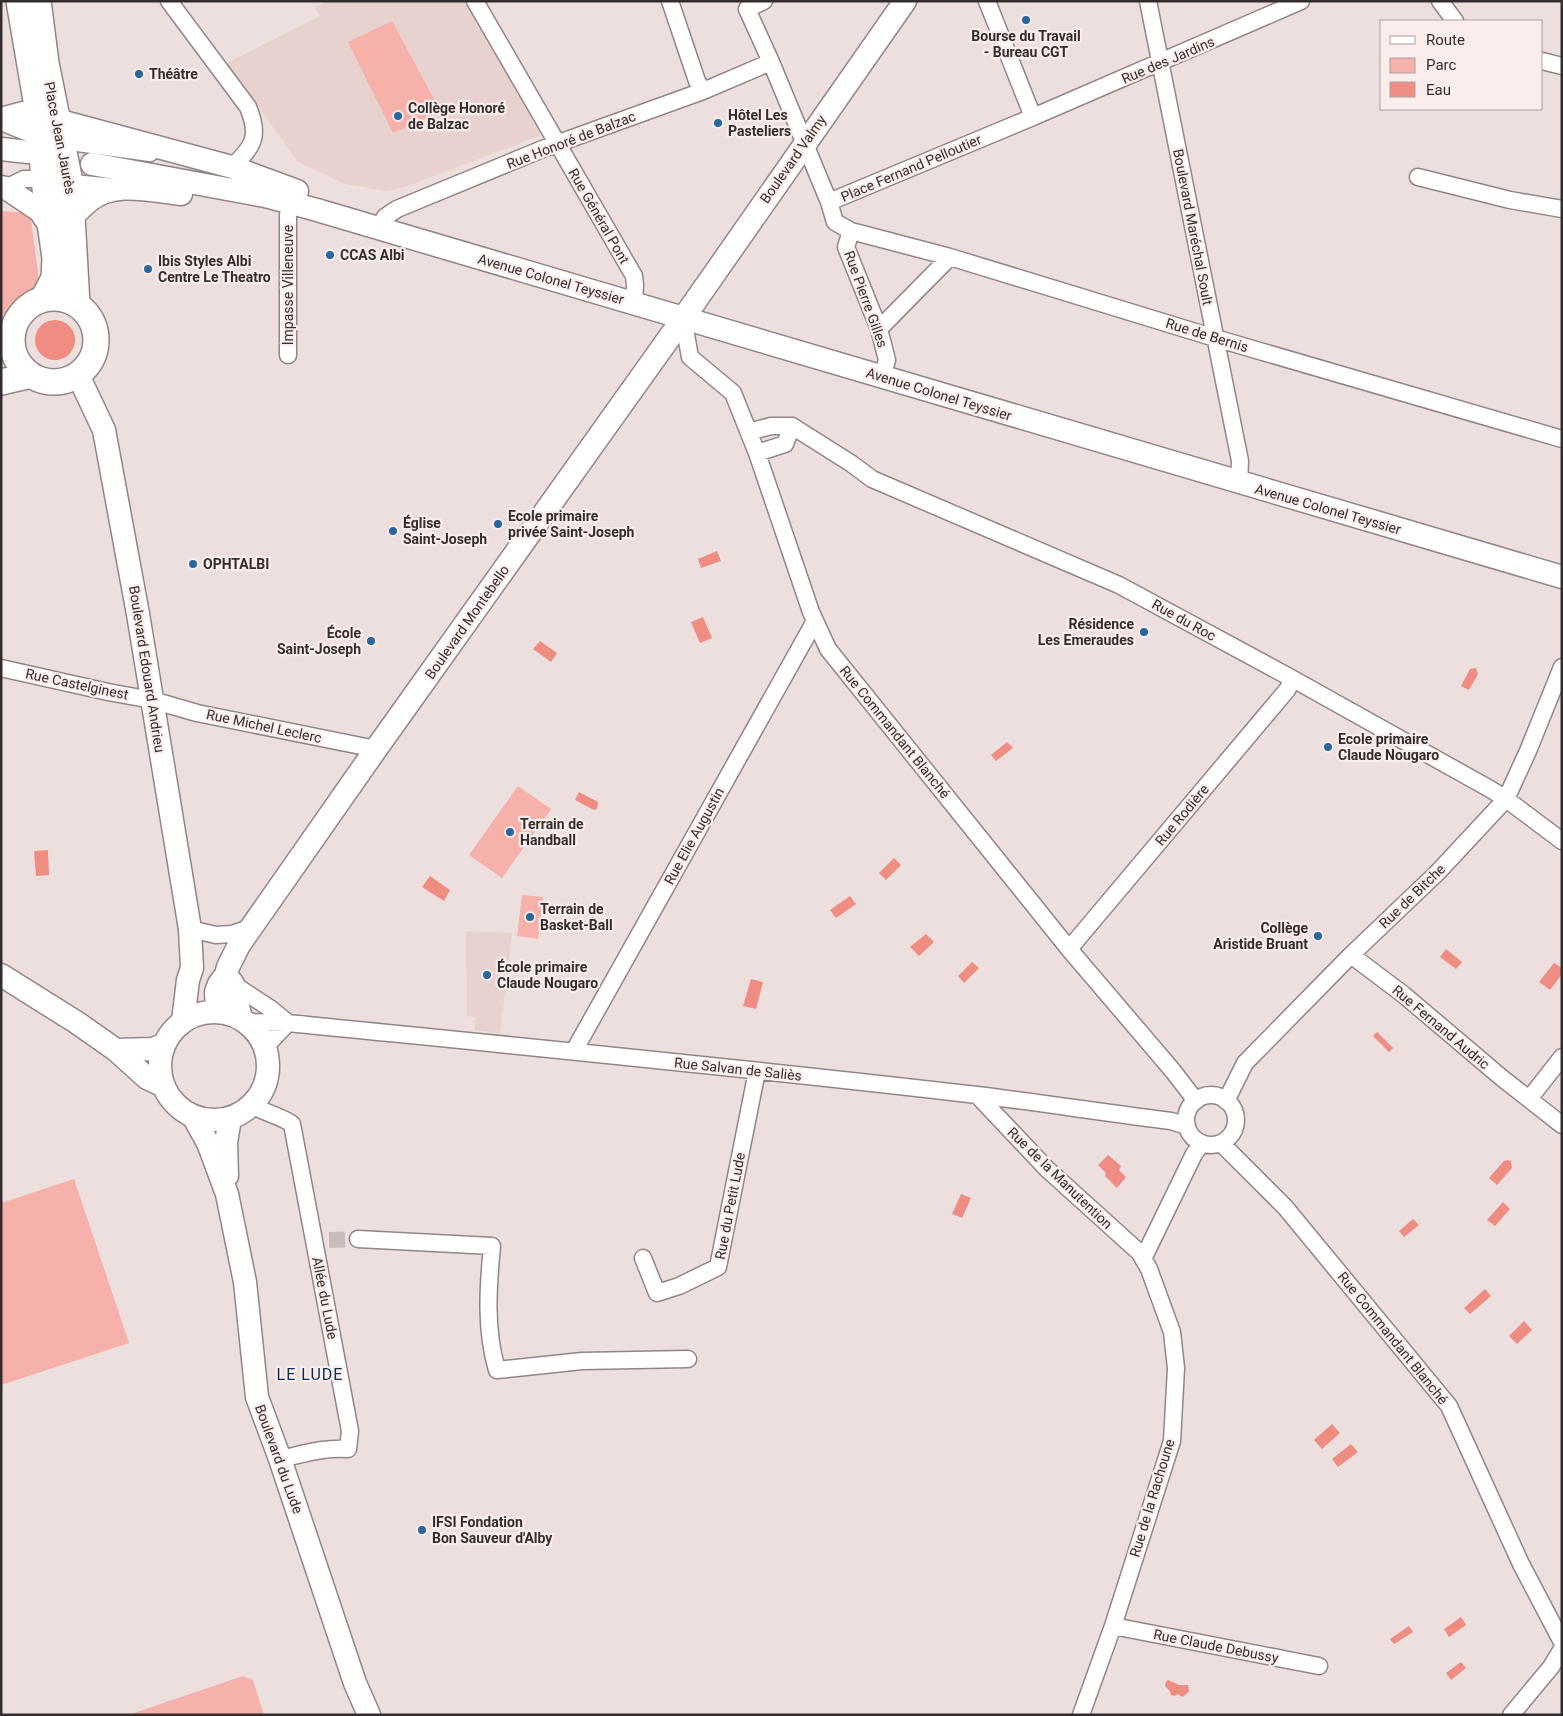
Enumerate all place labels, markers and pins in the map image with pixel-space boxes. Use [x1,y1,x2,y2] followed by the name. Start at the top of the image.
[1020,14,1032,26] marker: Bourse du Travail - Bureau CGT
[971,28,1081,60] place label: Bourse du Travail - Bureau CGT
[149,66,198,82] place label: Théâtre
[133,68,145,80] marker: Théâtre
[408,100,506,132] place label: Collège Honoré de Balzac
[728,107,791,139] place label: Hôtel Les Pasteliers
[392,110,404,122] marker: Collège Honoré de Balzac
[712,117,724,129] marker: Hôtel Les Pasteliers
[340,247,405,263] place label: CCAS Albi
[324,249,336,261] marker: CCAS Albi
[158,253,271,285] place label: Ibis Styles Albi Centre Le Theatro
[142,263,154,275] marker: Ibis Styles Albi Centre Le Theatro
[508,508,635,540] place label: Ecole primaire privée Saint-Joseph
[403,514,487,547] place label: Église Saint-Joseph
[492,518,504,530] marker: Ecole primaire privée Saint-Joseph
[387,525,399,537] marker: Église Saint-Joseph
[203,556,269,572] place label: OPHTALBI
[187,558,199,570] marker: OPHTALBI
[1038,616,1134,648] place label: Résidence Les Emeraudes
[277,624,361,657] place label: École Saint-Joseph
[1138,626,1150,638] marker: Résidence Les Emeraudes
[365,635,377,647] marker: École Saint-Joseph
[1338,731,1439,763] place label: Ecole primaire Claude Nougaro
[1322,741,1334,753] marker: Ecole primaire Claude Nougaro
[520,816,584,848] place label: Terrain de Handball
[504,826,516,838] marker: Terrain de Handball
[540,901,613,933] place label: Terrain de Basket-Ball
[524,911,536,923] marker: Terrain de Basket-Ball
[1213,920,1308,952] place label: Collège Aristide Bruant
[1312,930,1324,942] marker: Collège Aristide Bruant
[497,958,598,991] place label: École primaire Claude Nougaro
[481,969,493,981] marker: École primaire Claude Nougaro
[432,1514,553,1546] place label: IFSI Fondation Bon Sauveur d'Alby
[416,1524,428,1536] marker: IFSI Fondation Bon Sauveur d'Alby

